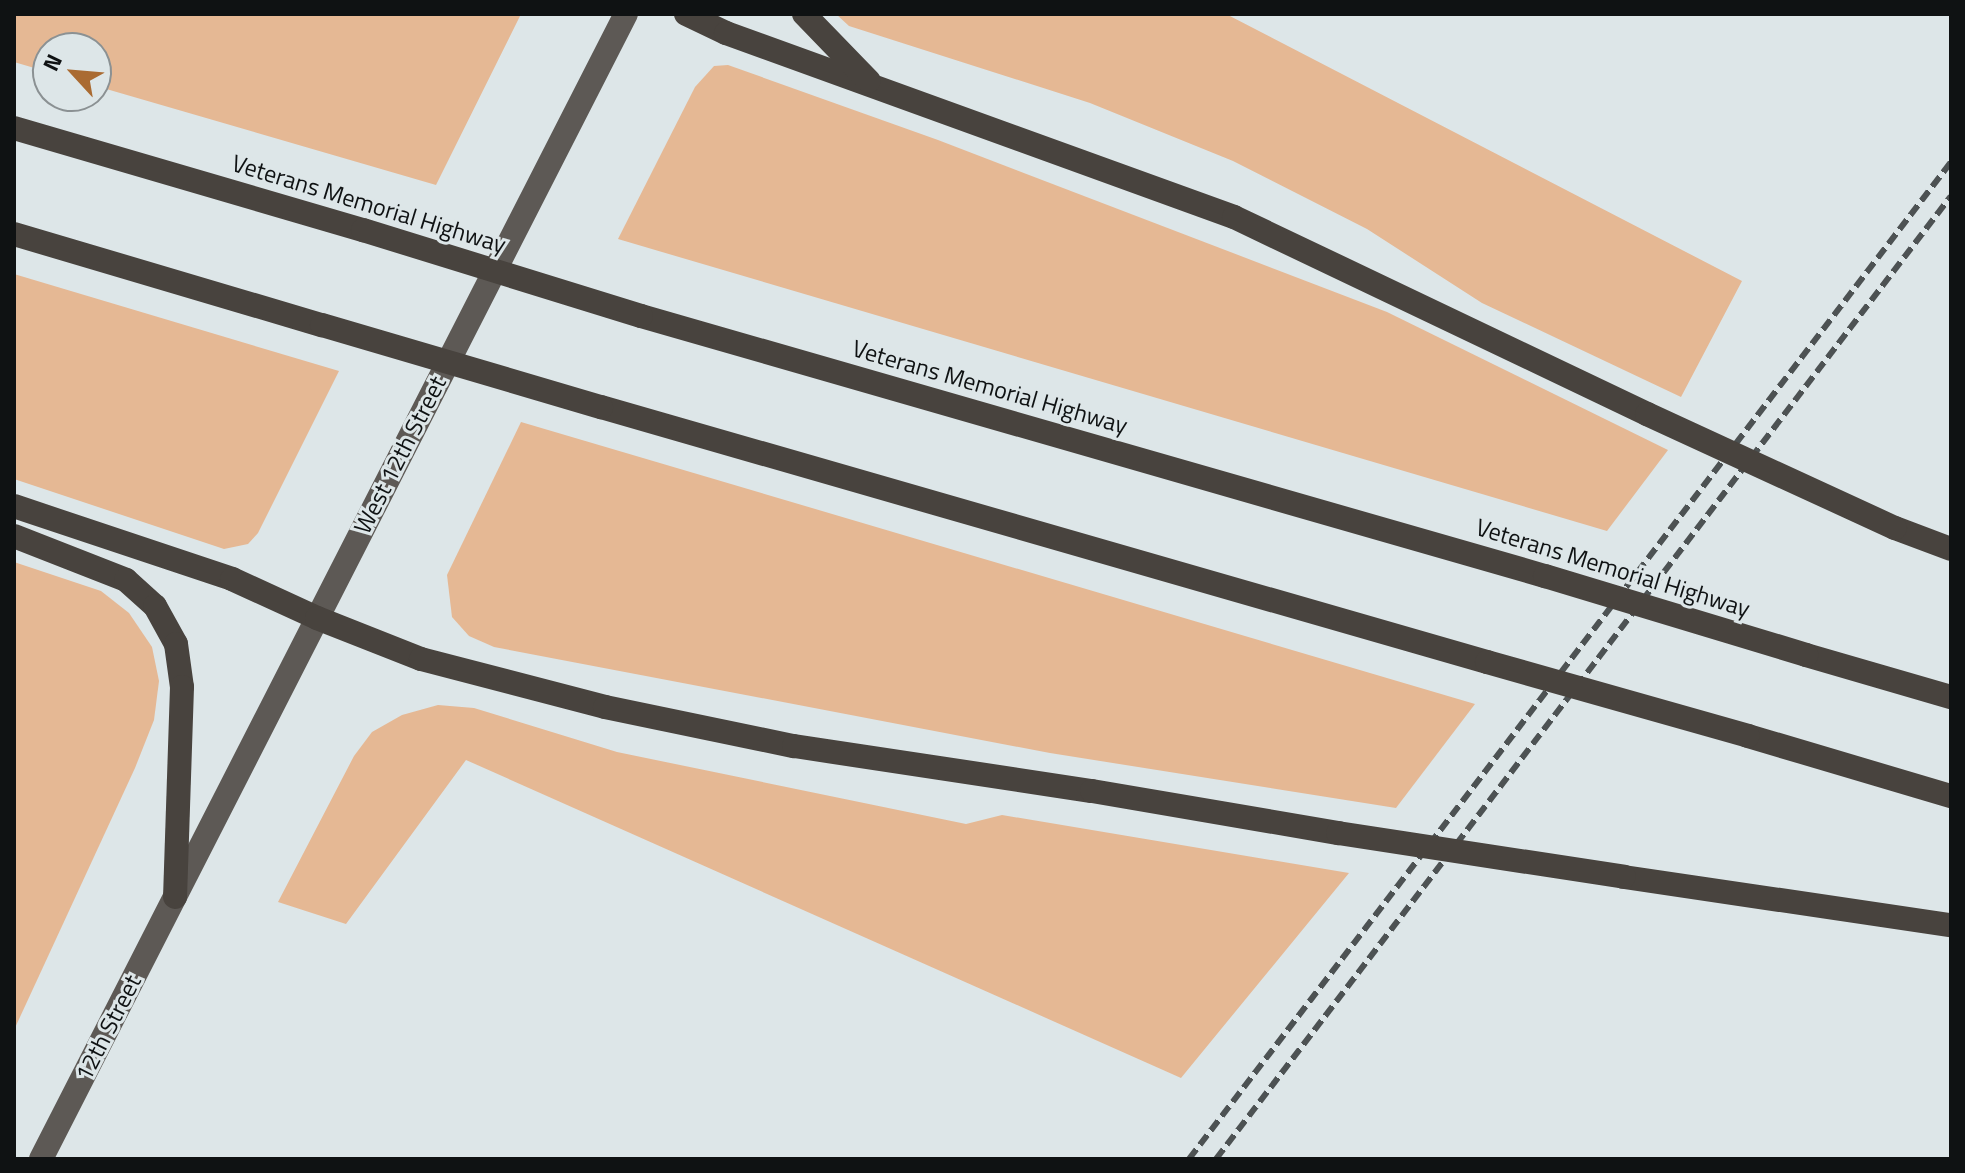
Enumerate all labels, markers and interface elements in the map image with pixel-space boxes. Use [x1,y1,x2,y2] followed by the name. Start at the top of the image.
[32,32,112,112] north arrow
[34,48,71,77] text: N
[229,149,509,259] street label: Veterans Memorial Highway
[849,334,1131,440] street label: Veterans Memorial Highway
[348,371,452,539] street label: West 12th Street
[1473,513,1753,623] street label: Veterans Memorial Highway
[69,970,147,1086] street label: 12th Street

